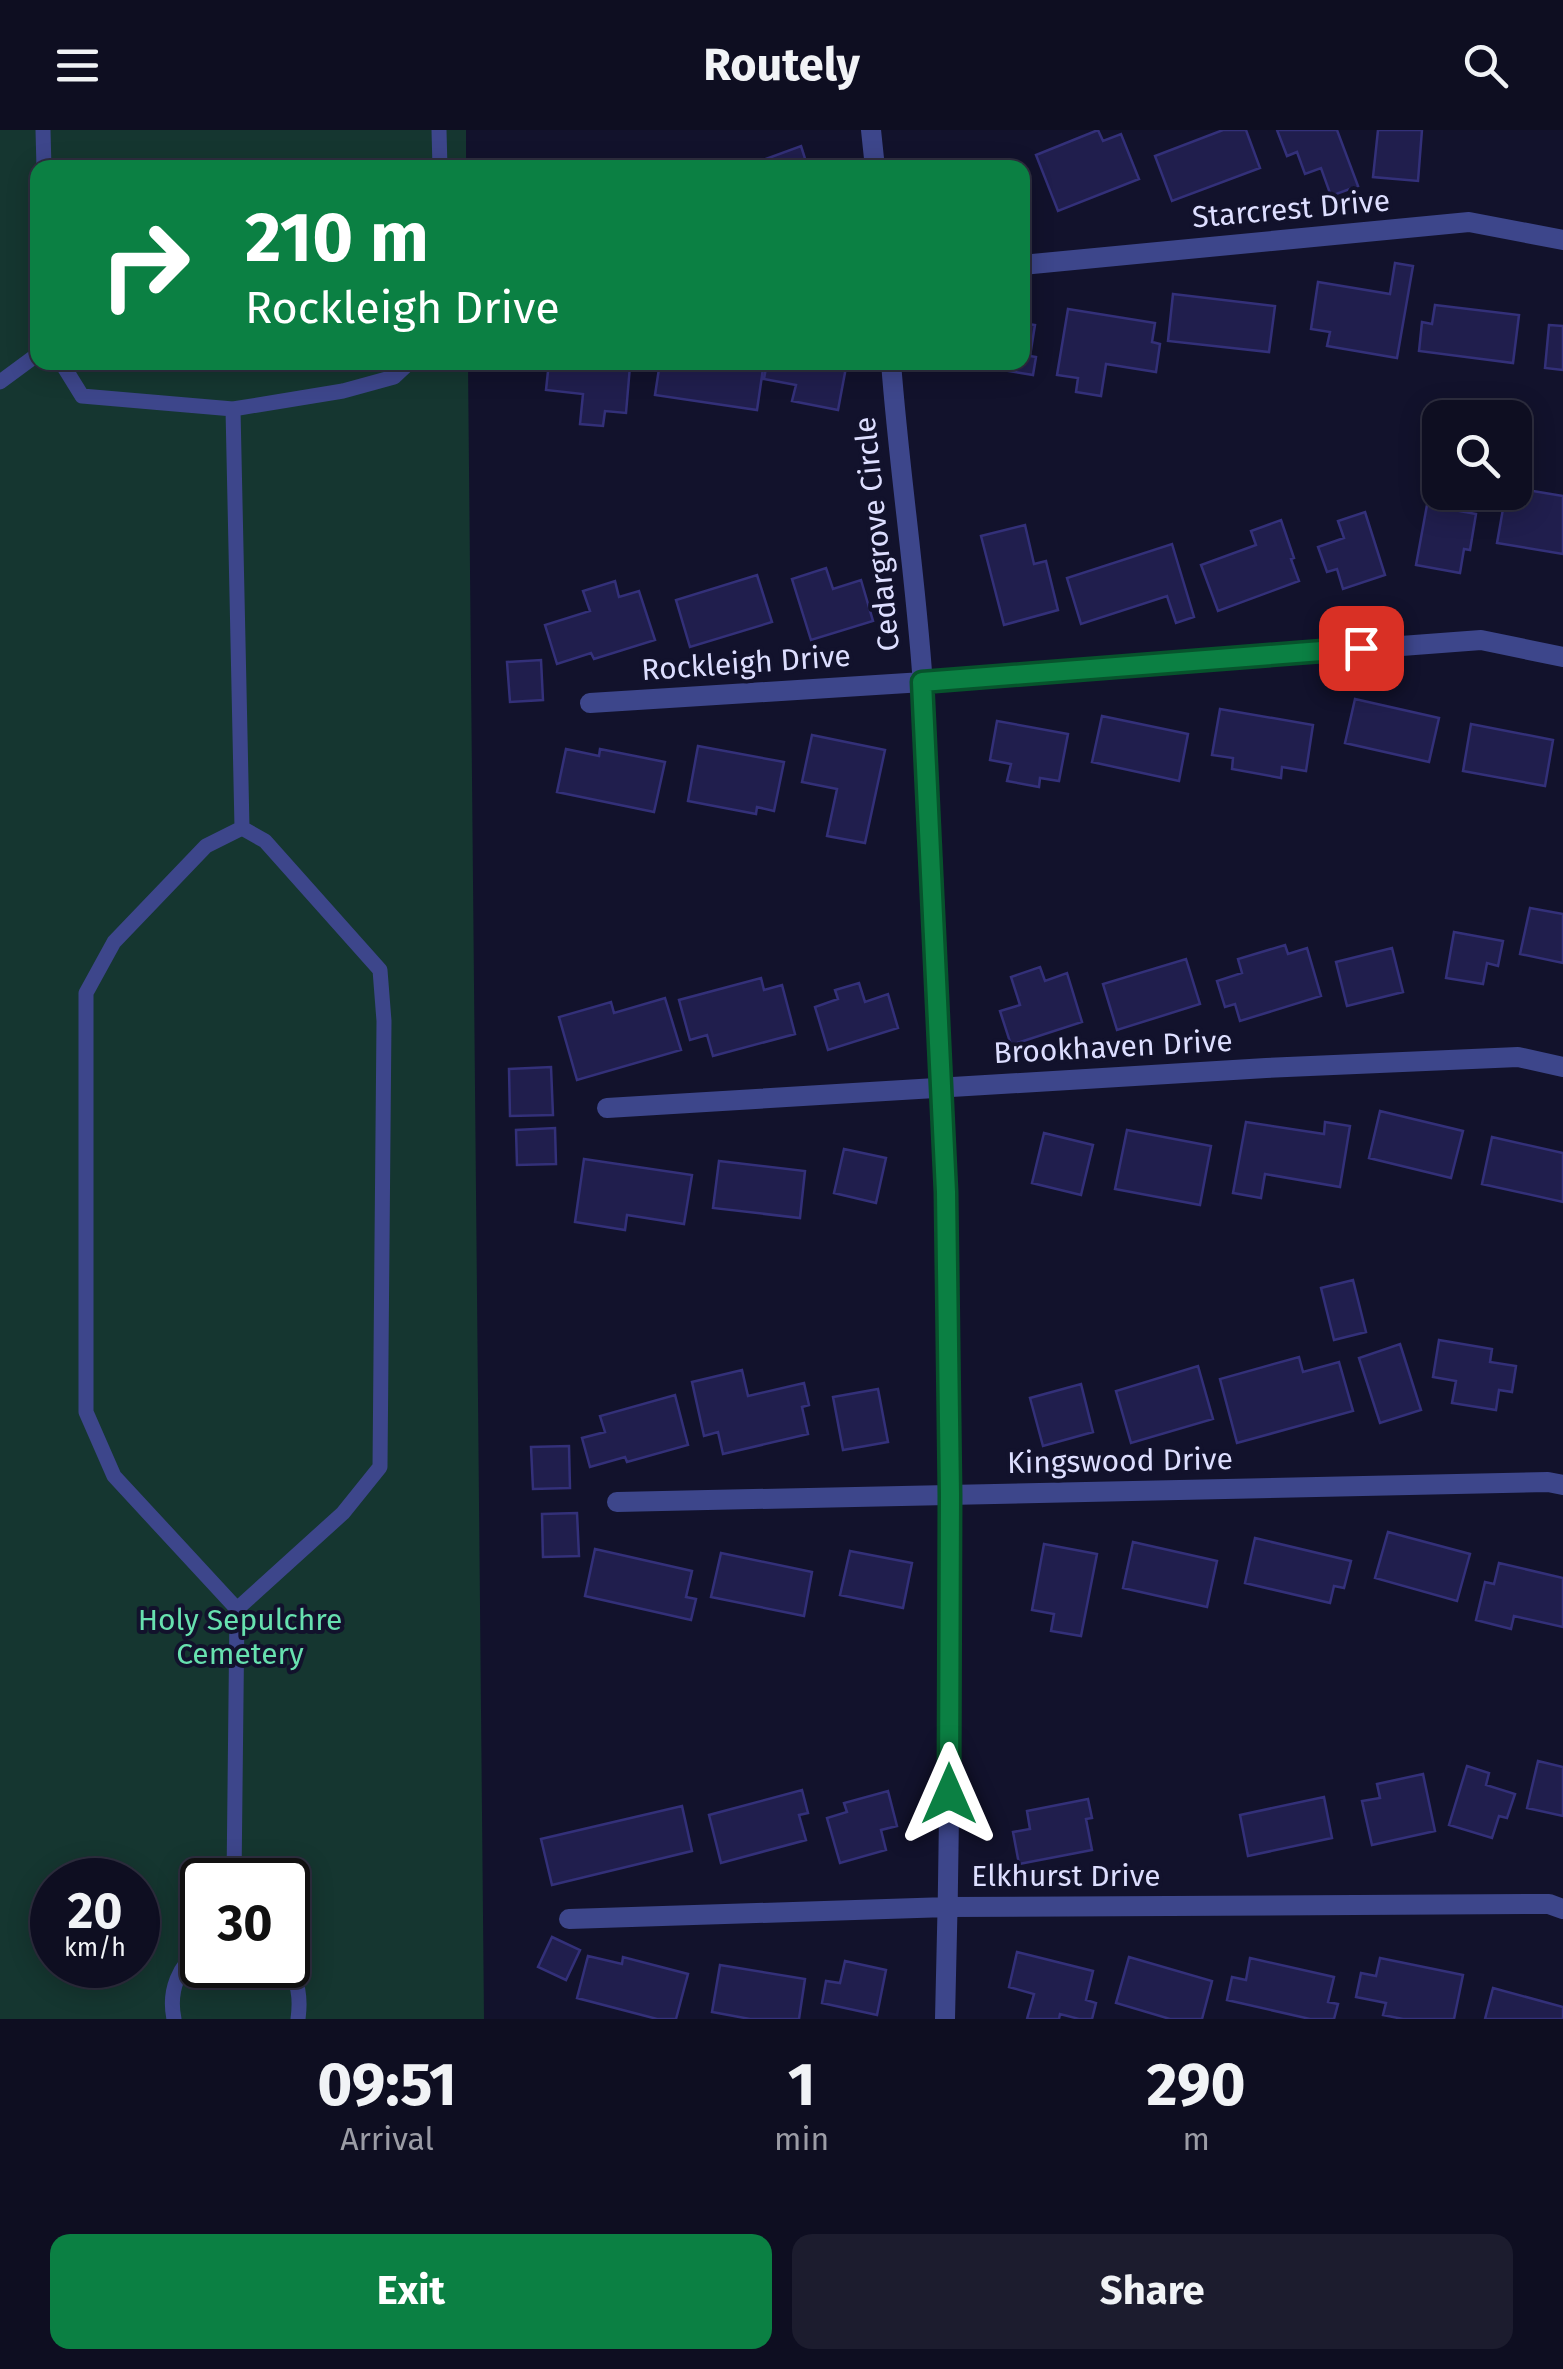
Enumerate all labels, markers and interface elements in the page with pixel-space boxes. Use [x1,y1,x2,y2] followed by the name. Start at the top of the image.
[50,38,105,93] icon: menu
[703,38,860,92] text: Routely
[1458,38,1513,93] icon: search
[1191,182,1391,236] street label: Starcrest Drive
[245,196,429,280] text: 210 m
[80,200,210,330] icon: right
[245,281,560,335] text: Rockleigh Drive
[1422,400,1532,510] map controls
[1422,400,1532,510] button: search
[847,415,907,653] street label: Cedargrove Circle
[1319,606,1404,691] pin
[1334,621,1389,676] icon: arrive
[640,638,852,688] street label: Rockleigh Drive
[992,1023,1234,1071] street label: Brookhaven Drive
[1007,1441,1233,1481] street label: Kingswood Drive
[138,1602,342,1672] park label: Holy Sepulchre Cemetery
[897,1742,1001,1846] position arrow
[180,1858,310,1988] speed limit sign: 30
[971,1858,1161,1894] street label: Elkhurst Drive
[67,1881,123,1941] text: 20
[64,1933,126,1963] text: km/h
[317,2049,457,2121] text: 09:51
[788,2049,816,2121] text: 1
[1147,2049,1246,2121] text: 290
[340,2120,434,2158] text: Arrival
[774,2120,829,2158] text: min
[1182,2120,1210,2158] text: m
[50,2234,772,2349] button: Exit
[792,2234,1513,2349] button: Share

